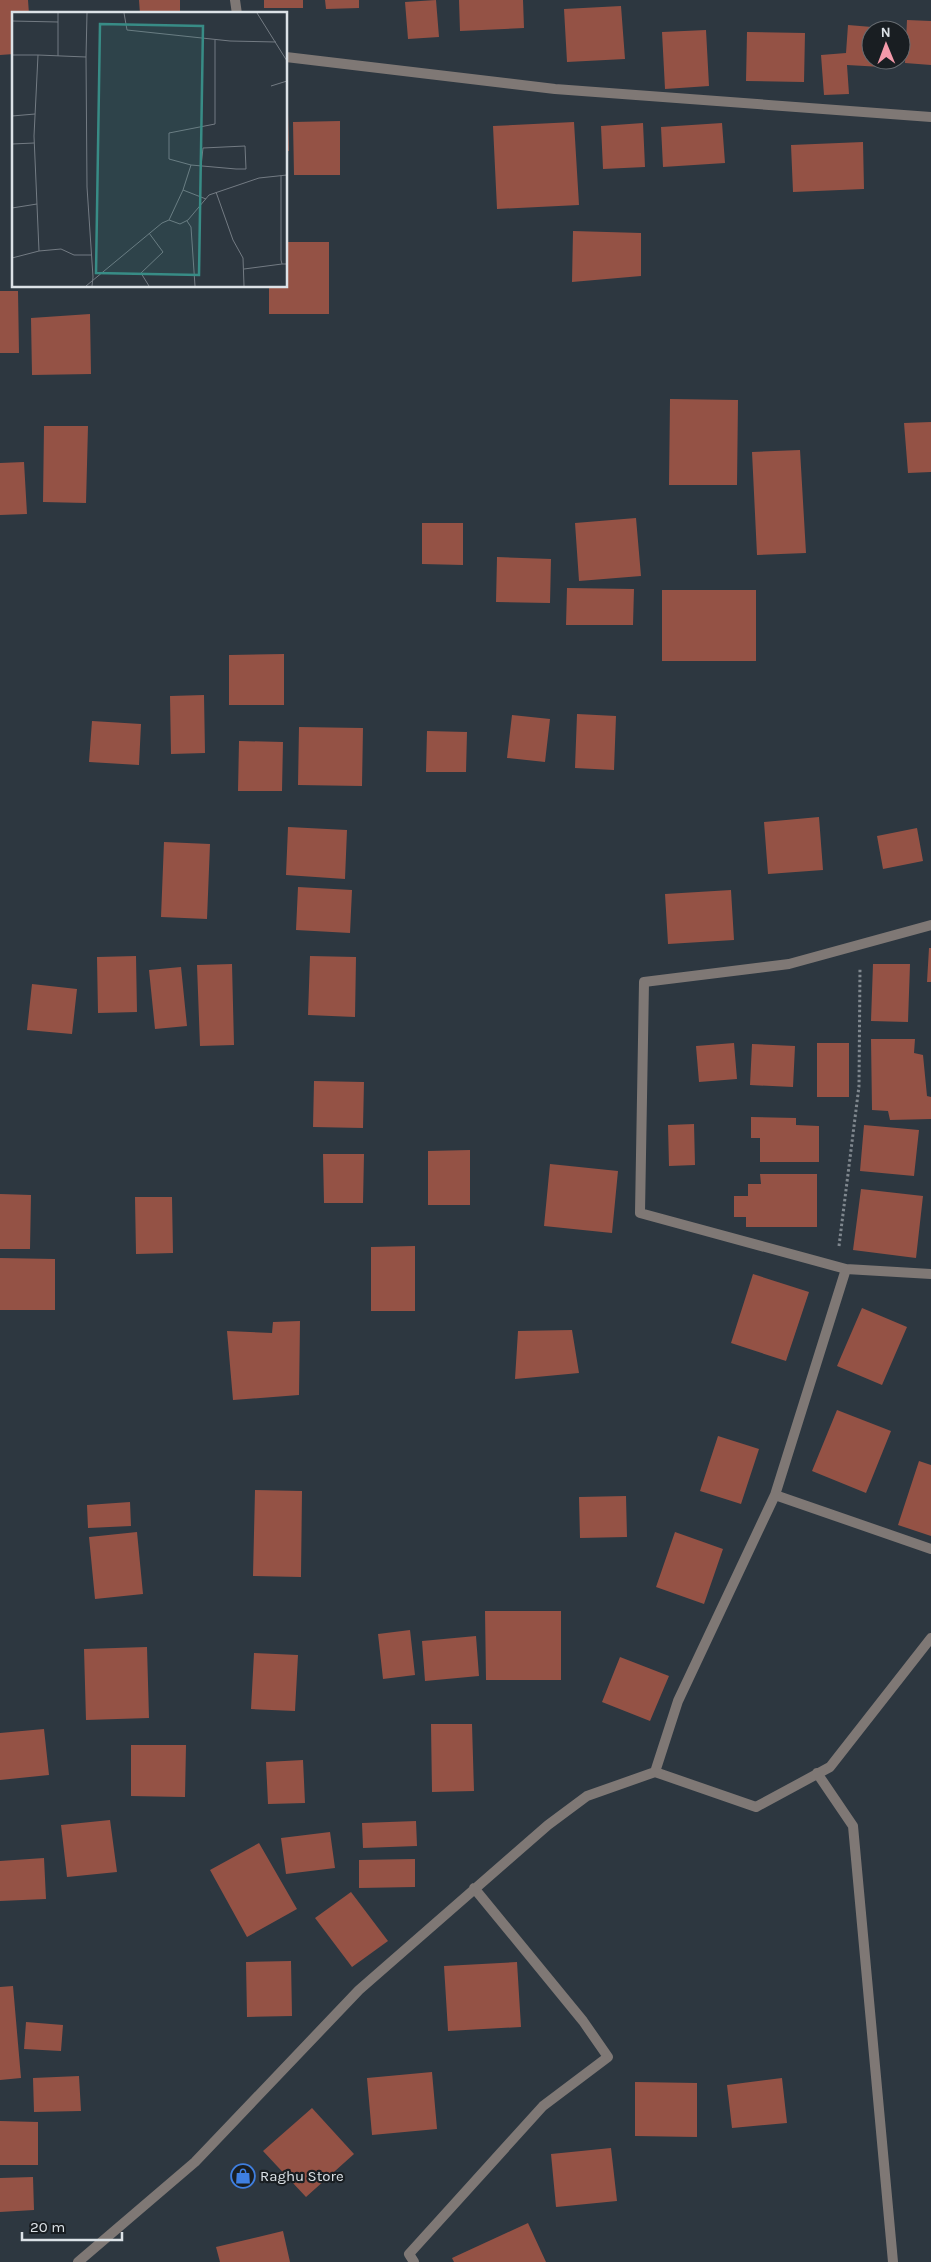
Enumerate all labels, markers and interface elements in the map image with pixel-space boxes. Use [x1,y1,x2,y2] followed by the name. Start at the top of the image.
[12,12,288,288] inset map
[861,20,911,70] north arrow
[881,24,891,41] text: N
[230,2163,256,2189] shop icon: Raghu Store
[260,2167,344,2185] place label: Raghu Store
[22,2210,122,2242] scale bar
[30,2218,65,2236] text: 20 m

